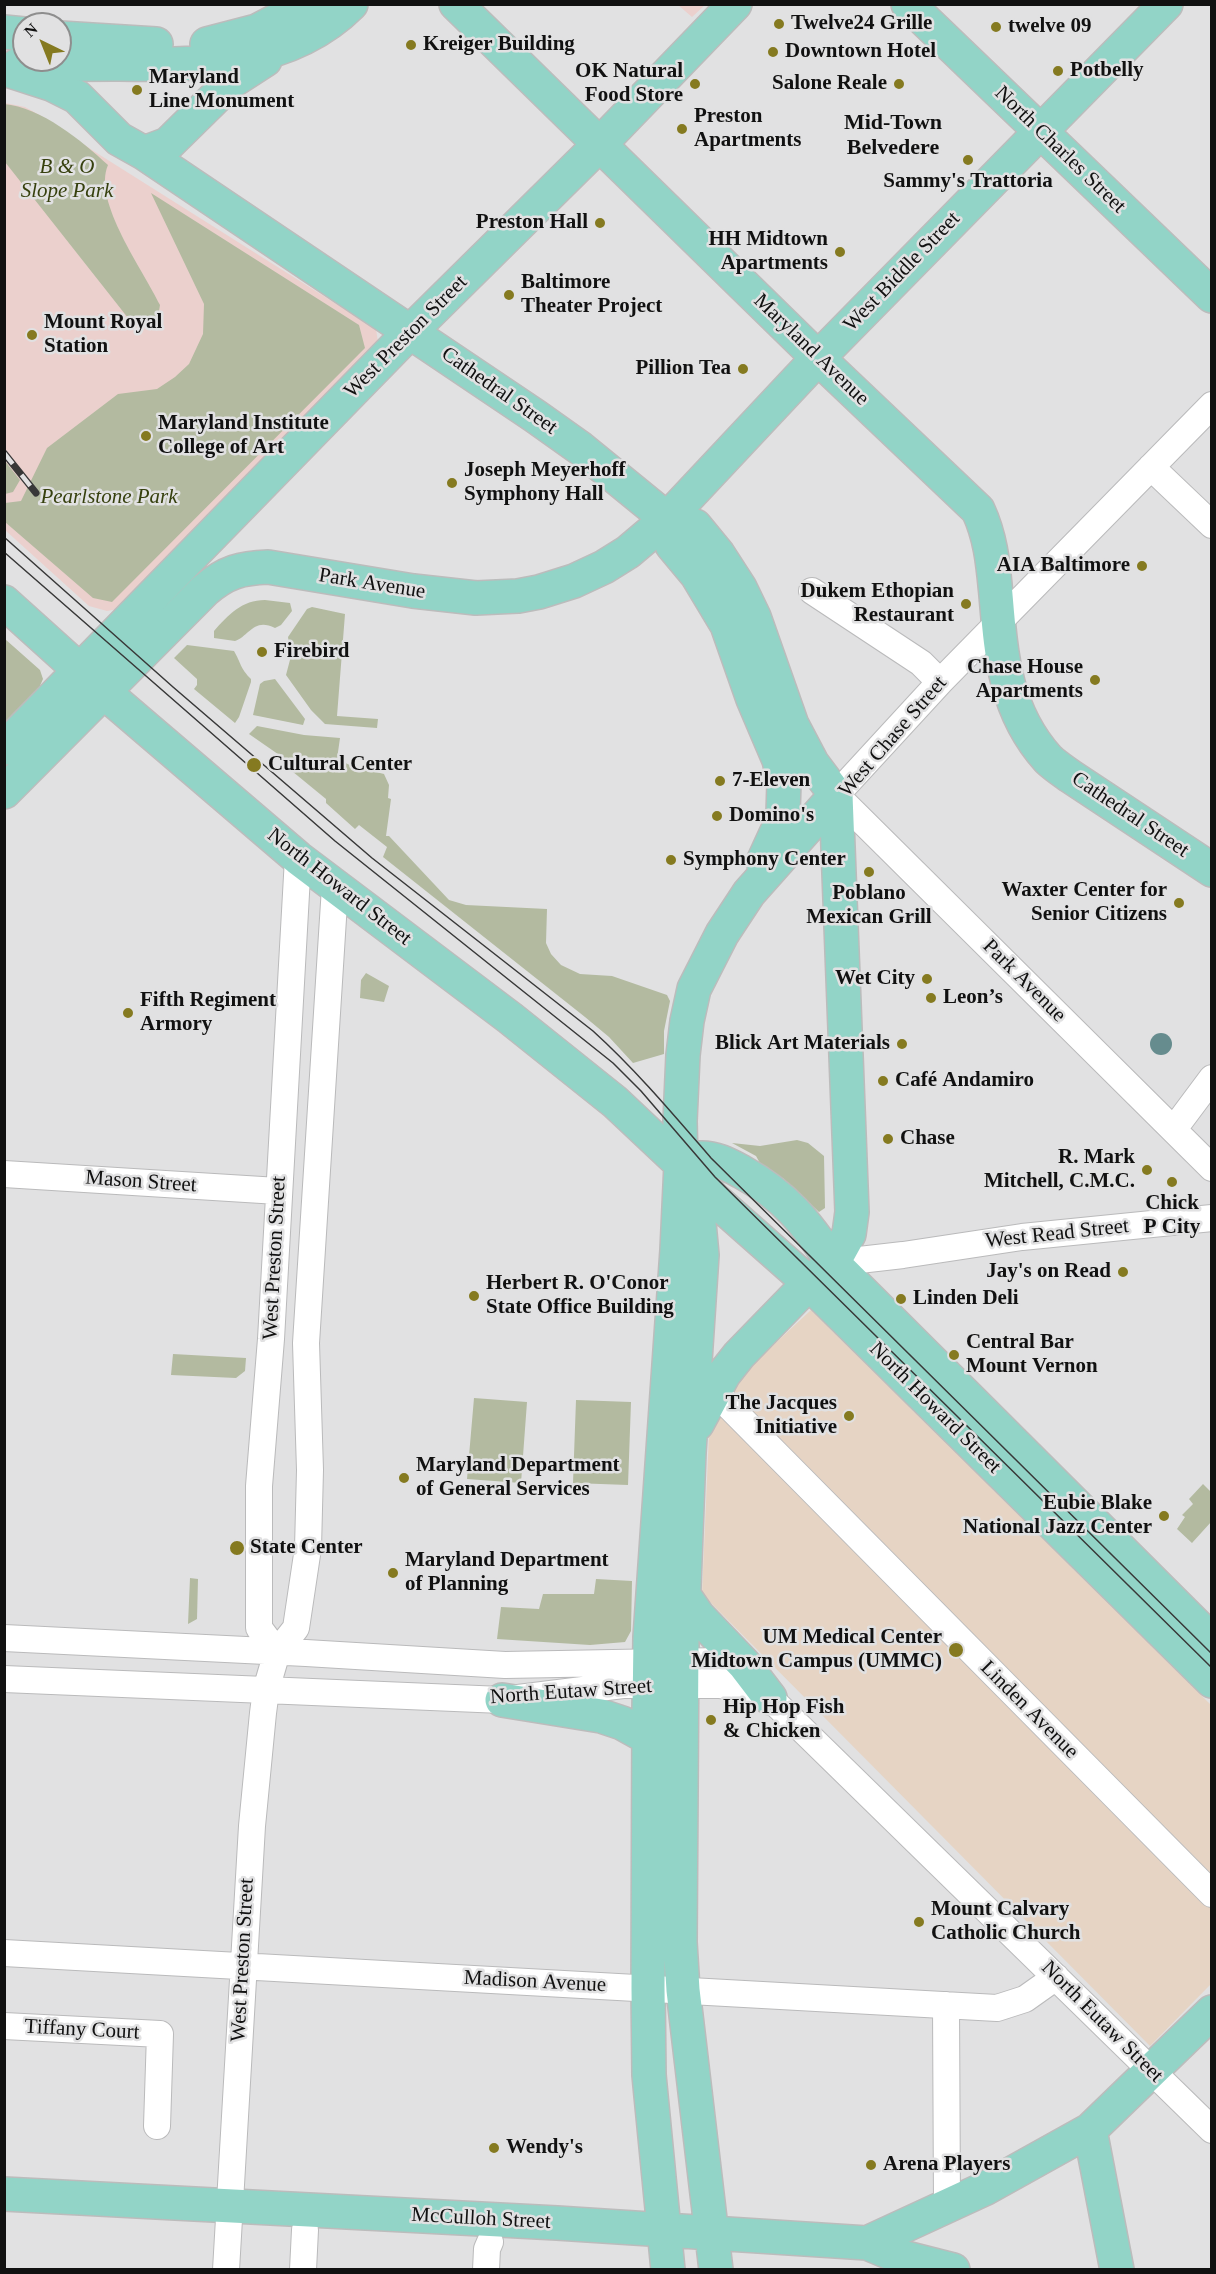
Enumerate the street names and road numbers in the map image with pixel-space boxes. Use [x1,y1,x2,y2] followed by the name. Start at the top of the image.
[989,81,1131,219] street label: North Charles Street
[838,207,966,337] street label: West Biddle Street
[339,270,473,404] street label: West Preston Street
[748,289,874,411] street label: Maryland Avenue
[436,342,562,440] street label: Cathedral Street
[317,563,427,605] street label: Park Avenue
[834,671,952,803] street label: West Chase Street
[1067,767,1193,863] street label: Cathedral Street
[262,823,416,951] street label: North Howard Street
[977,934,1071,1028] street label: Park Avenue
[85,1166,197,1198] street label: Mason Street
[258,1175,292,1341] street label: West Preston Street
[984,1214,1130,1254] street label: West Read Street
[864,1337,1006,1479] street label: North Howard Street
[975,1656,1083,1764] street label: Linden Avenue
[489,1674,653,1710] street label: North Eutaw Street
[226,1877,260,2043] street label: West Preston Street
[1036,1956,1168,2088] street label: North Eutaw Street
[463,1966,607,1998] street label: Madison Avenue
[24,2014,140,2046] street label: Tiffany Court
[411,2203,551,2235] street label: McCulloh Street

